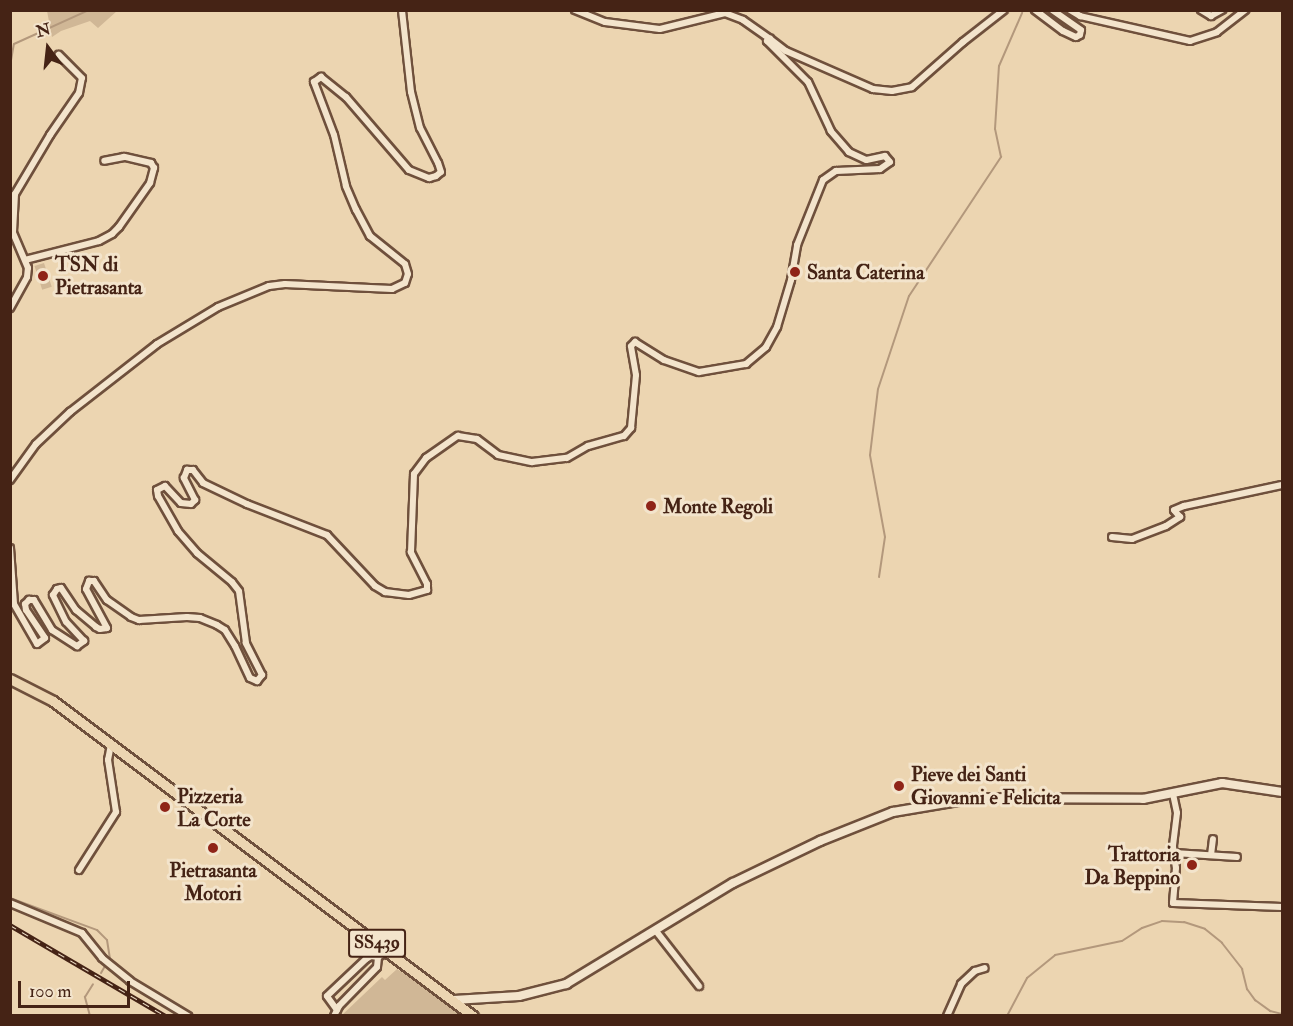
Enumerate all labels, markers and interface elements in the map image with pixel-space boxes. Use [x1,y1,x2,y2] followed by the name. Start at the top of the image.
[18,18,78,78] north arrow
[34,19,53,42] text: N
[55,252,142,299] place label: TSN di Pietrasanta
[807,260,924,284] place label: Santa Caterina
[788,265,802,279] marker: Santa Caterina
[36,269,50,283] marker: TSN di Pietrasanta
[663,494,773,518] place label: Monte Regoli
[644,499,658,513] marker: Monte Regoli
[911,762,1061,809] place label: Pieve dei Santi Giovanni e Felicita
[892,779,906,793] marker: Pieve dei Santi Giovanni e Felicita
[177,784,250,831] place label: Pizzeria La Corte
[158,800,172,814] marker: Pizzeria La Corte
[206,841,220,855] marker: Pietrasanta Motori
[1084,842,1180,889] place label: Trattoria Da Beppino
[169,858,257,905] place label: Pietrasanta Motori
[1185,858,1199,872] marker: Trattoria Da Beppino
[347,928,407,958] road number: SS439
[21,969,134,1007] scale bar
[29,980,72,1003] text: 100 m

